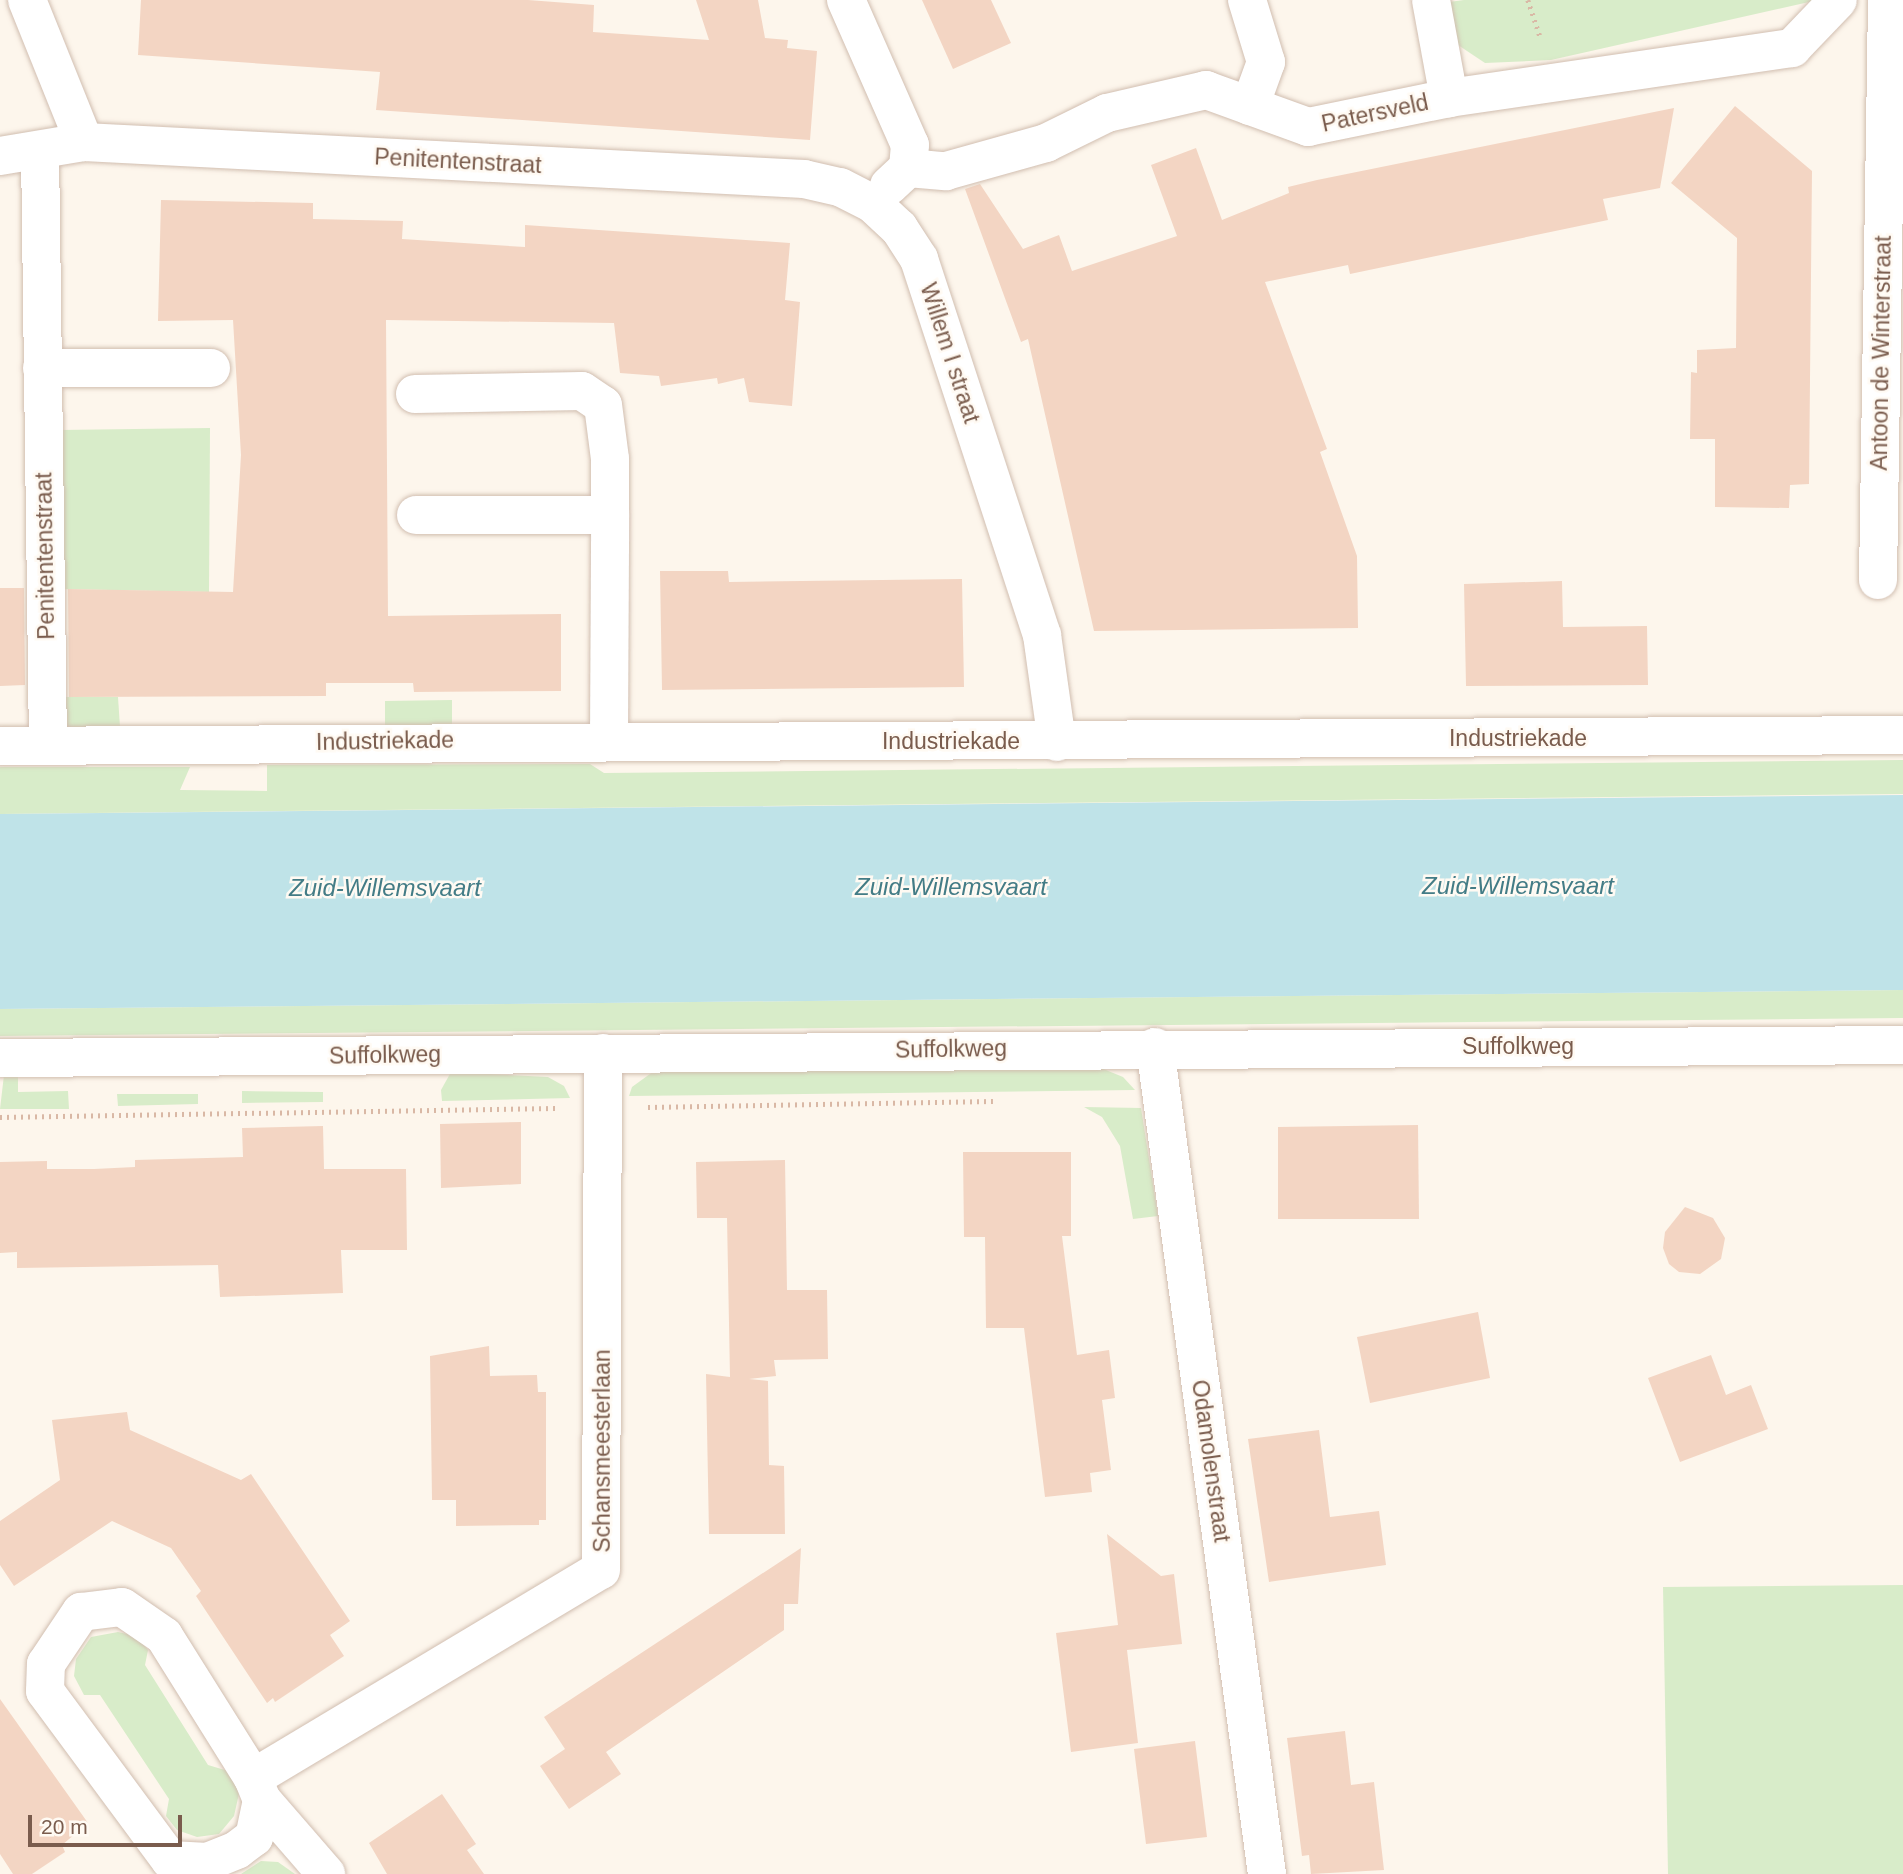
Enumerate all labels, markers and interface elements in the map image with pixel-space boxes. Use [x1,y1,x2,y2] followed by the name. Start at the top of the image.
[1319,88,1431,138] street label: Patersveld
[374,143,542,179] street label: Penitentenstraat
[1865,235,1897,471] street label: Antoon de Winterstraat
[914,279,986,427] street label: Willem I straat
[30,472,60,640] street label: Penitentenstraat
[1449,724,1587,752] street label: Industriekade
[316,726,454,756] street label: Industriekade
[882,727,1020,755] street label: Industriekade
[1422,872,1614,900] water label: Zuid-Willemsvaart
[855,873,1047,901] water label: Zuid-Willemsvaart
[289,874,481,902] water label: Zuid-Willemsvaart
[1462,1032,1574,1060] street label: Suffolkweg
[895,1034,1007,1064] street label: Suffolkweg
[329,1040,441,1070] street label: Suffolkweg
[588,1349,616,1553] street label: Schansmeesterlaan
[1186,1378,1236,1544] street label: Odamolenstraat
[32,1800,186,1844] scale bar
[41,1815,88,1838] text: 20 m

